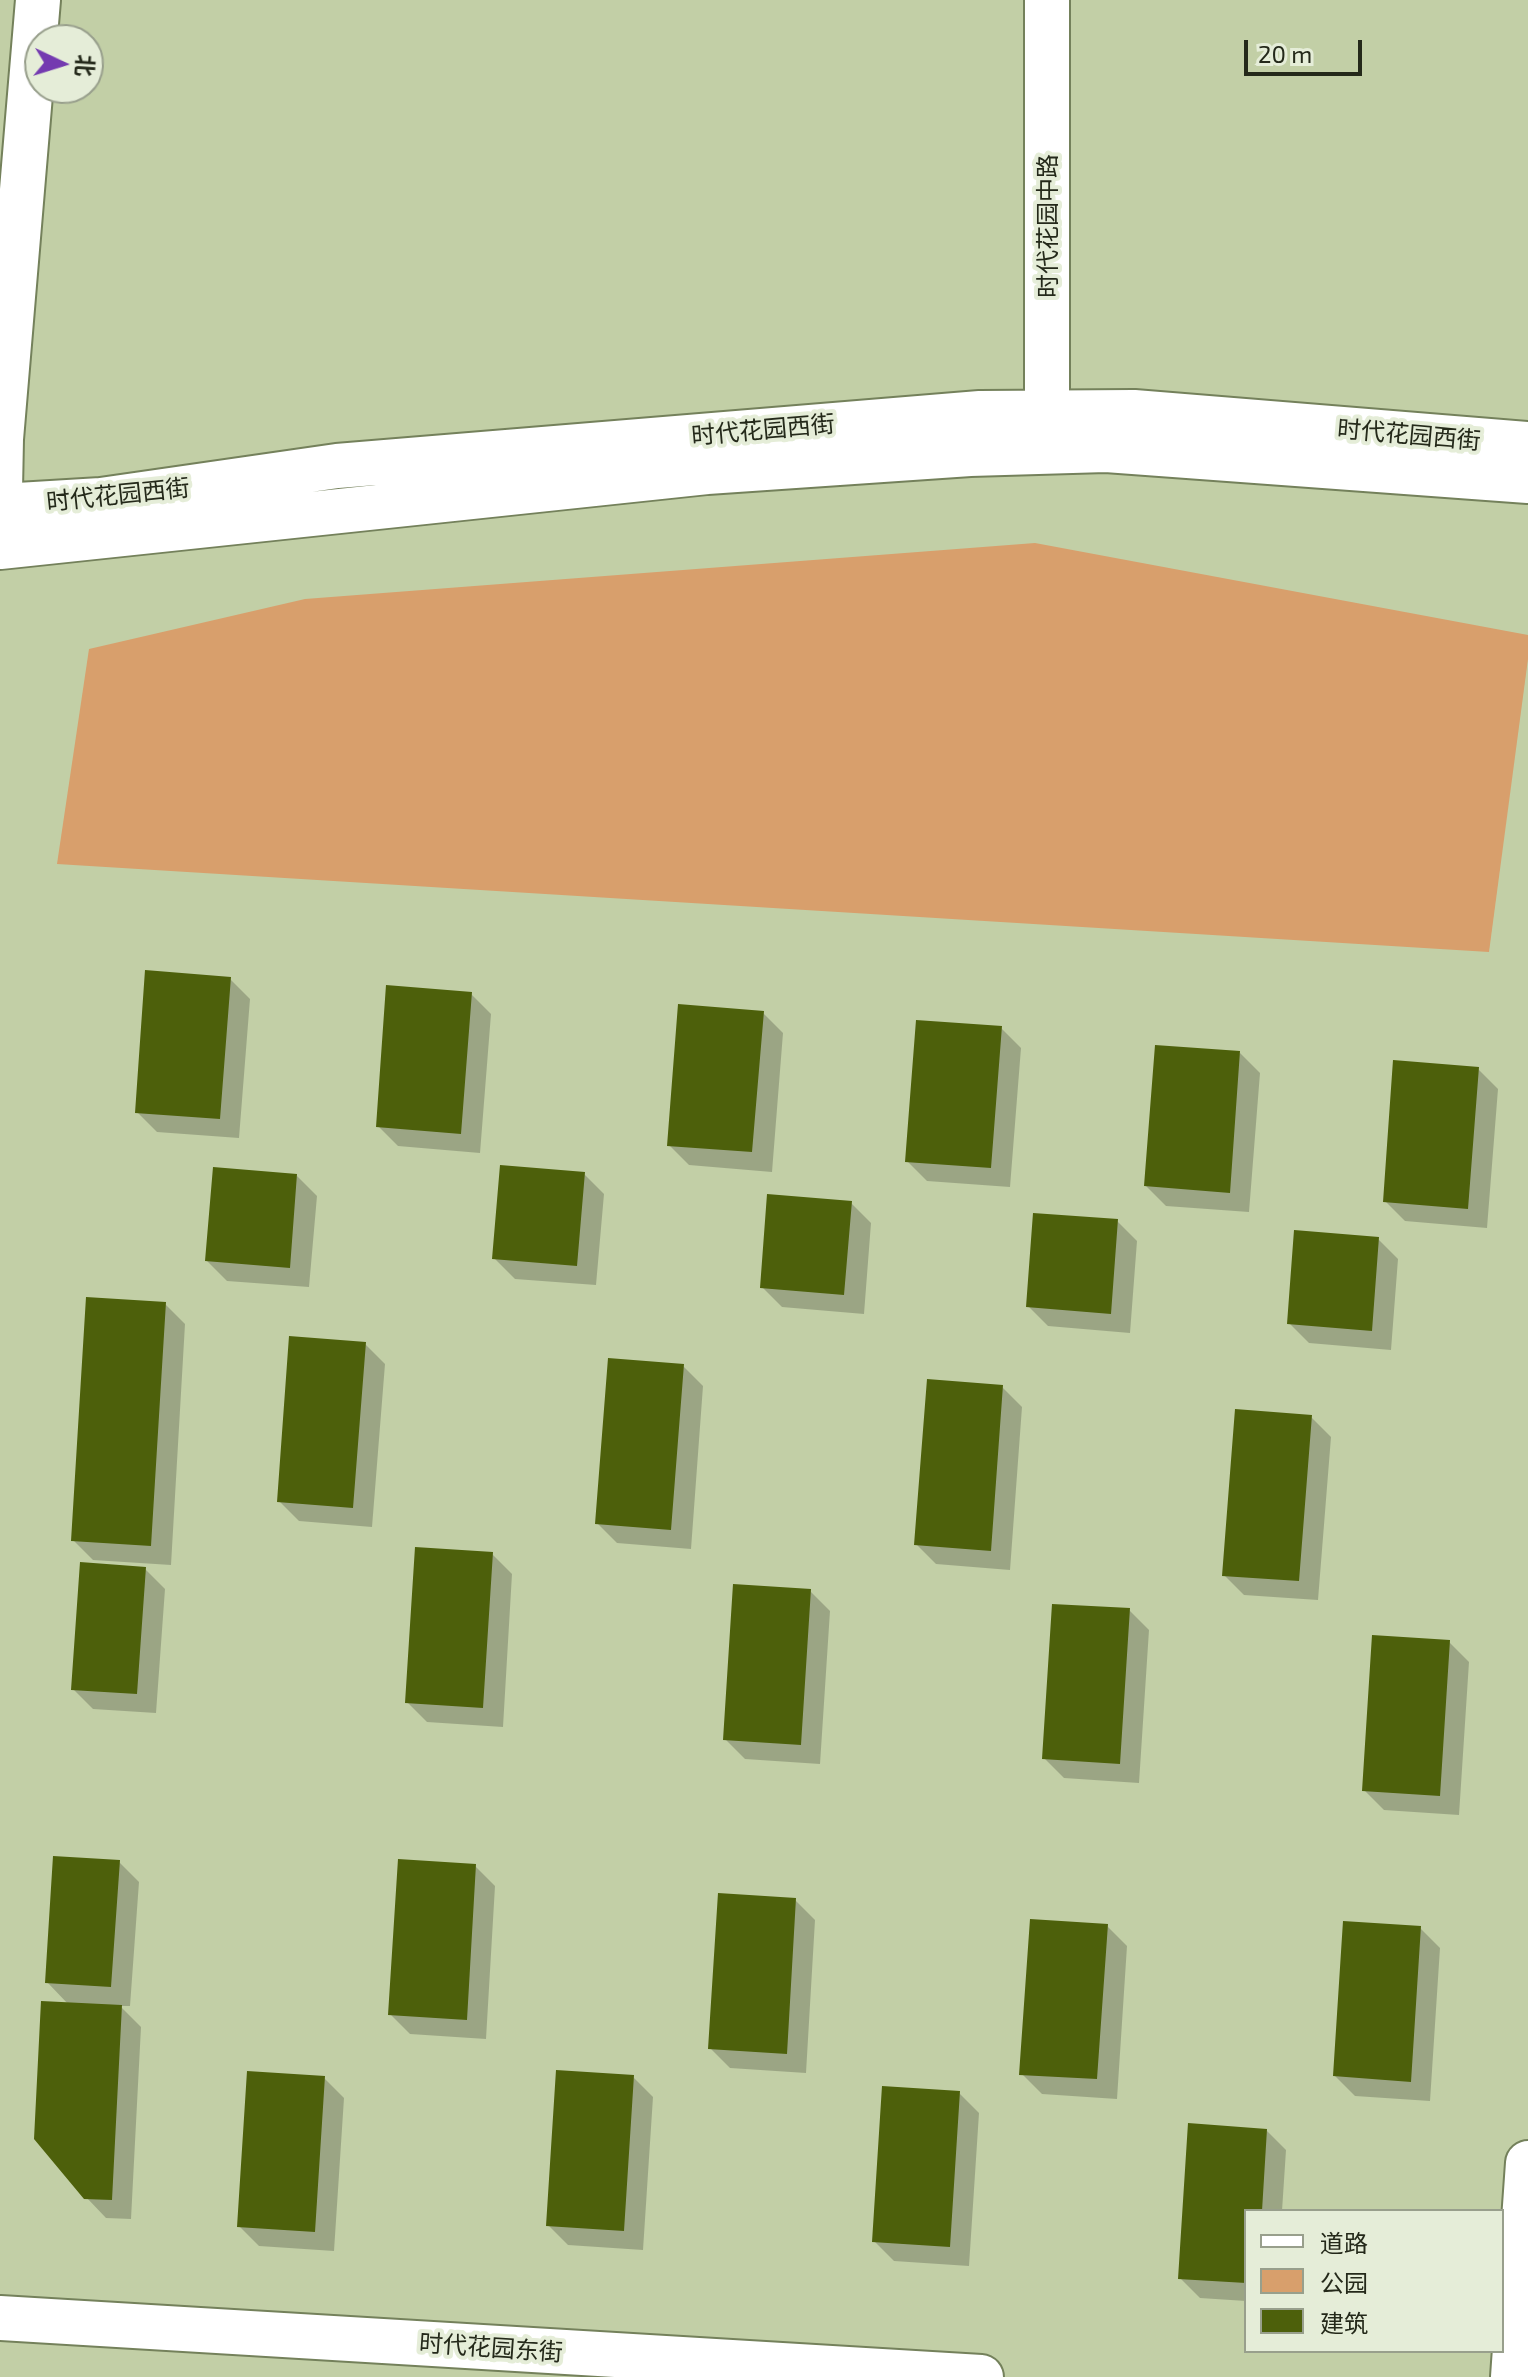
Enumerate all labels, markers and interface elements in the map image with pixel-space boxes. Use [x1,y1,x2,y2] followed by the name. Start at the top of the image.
[24,24,104,104] north arrow
[1248,24,1366,74] scale bar
[1258,39,1312,68] text: 20 m
[72,54,100,77] text: 北
[1034,154,1062,298] street label: 时代花园中路
[690,409,836,451] street label: 时代花园西街
[1336,414,1482,456] street label: 时代花园西街
[45,473,191,517] street label: 时代花园西街
[1244,2209,1504,2353] legend
[1320,2228,1368,2257] text: 道路
[1320,2268,1368,2297] text: 公园
[1320,2308,1368,2337] text: 建筑
[418,2329,564,2367] street label: 时代花园东街

